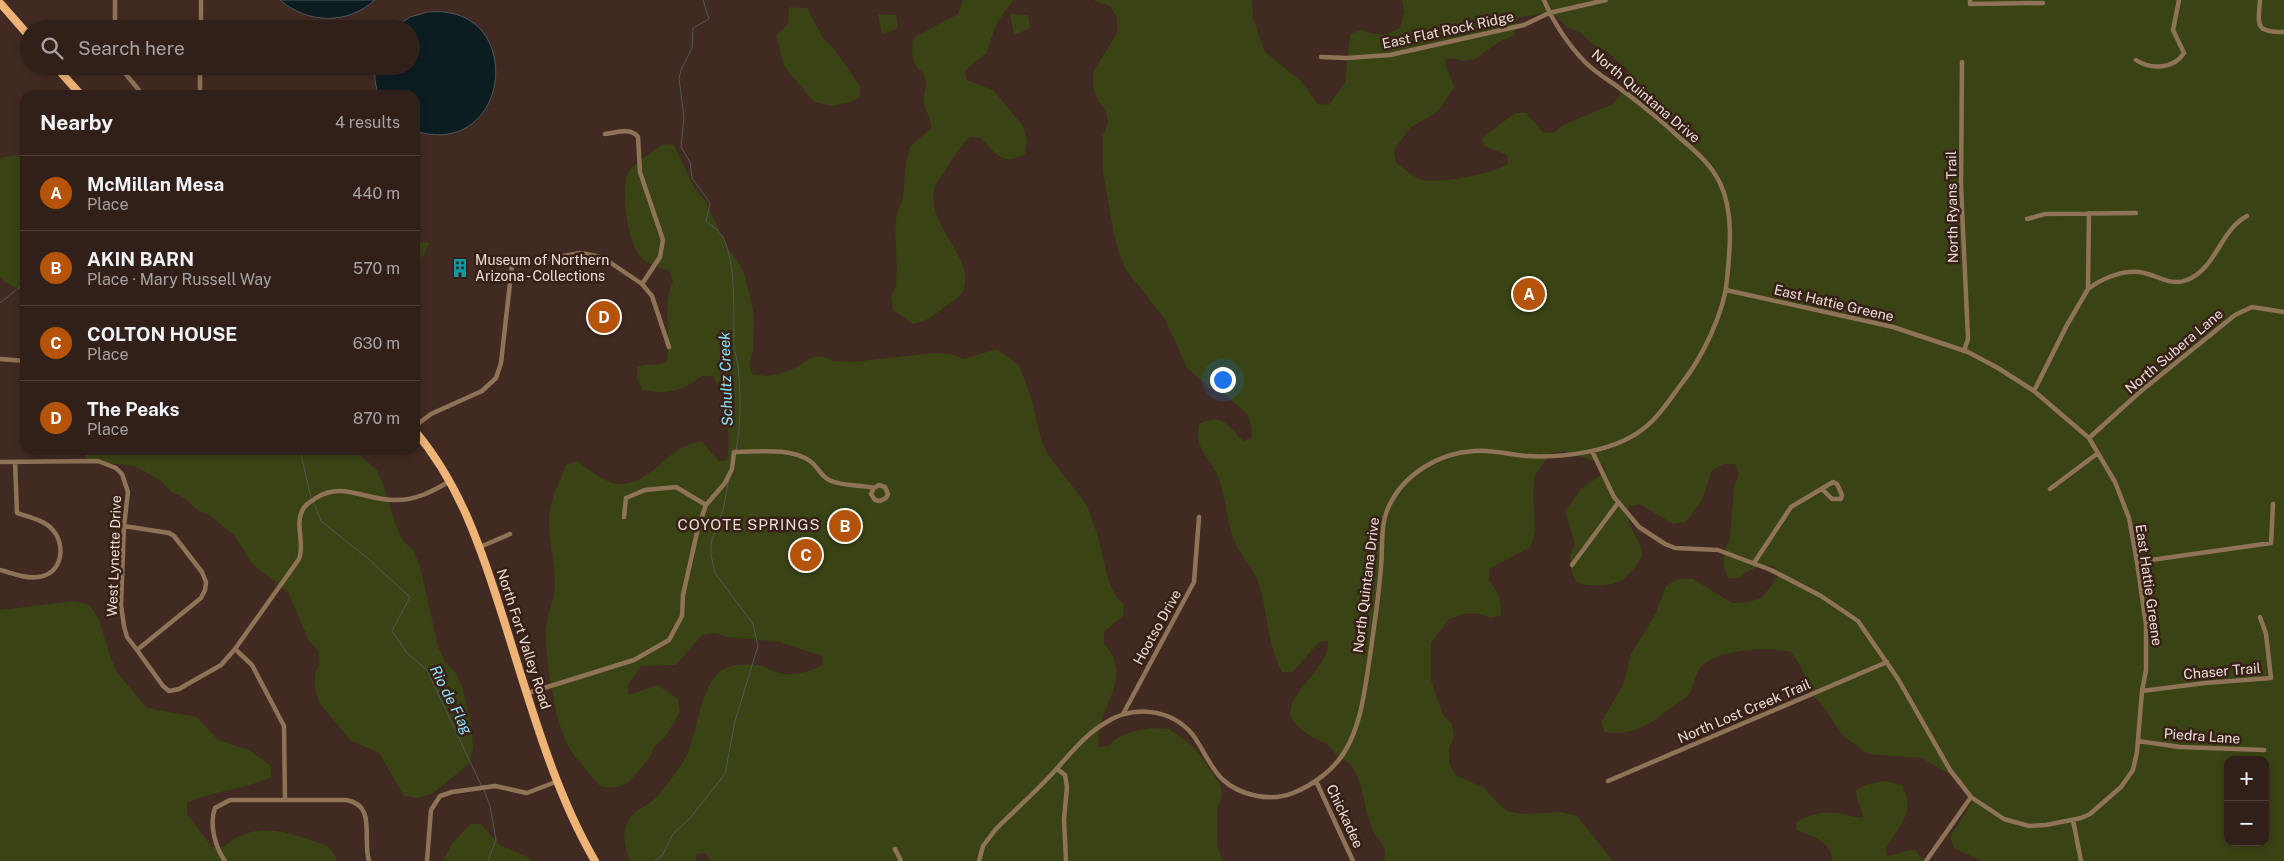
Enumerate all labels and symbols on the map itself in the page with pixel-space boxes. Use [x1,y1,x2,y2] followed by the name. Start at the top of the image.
[1381,8,1515,52] street label: East Flat Rock Ridge
[1589,46,1703,146] street label: North Quintana Drive
[1943,151,1961,263] street label: North Ryans Trail
[475,252,609,284] place label: Museum of Northern Arizona - Collections
[449,257,471,279] building icon: Museum of Northern Arizona - Collections
[1513,275,1545,313] pin: A
[1772,281,1896,325] street label: East Hattie Greene
[588,298,620,336] pin: D
[2122,305,2226,396] street label: North Subera Lane
[715,331,736,427] water label: Schultz Creek
[1210,367,1236,393] your location
[104,495,124,617] street label: West Lynette Drive
[829,507,861,545] pin: B
[678,516,820,533] district label: COYOTE SPRINGS
[1350,516,1382,654] street label: North Quintana Drive
[2133,523,2165,647] street label: East Hattie Greene
[790,536,822,574] pin: C
[494,567,554,711] street label: North Fort Valley Road
[1130,587,1184,667] street label: Hootso Drive
[2183,660,2261,682] street label: Chaser Trail
[427,662,476,737] water label: Rio de Flag
[1675,676,1813,746] street label: North Lost Creek Trail
[2163,725,2241,747] street label: Piedra Lane
[1323,782,1367,850] street label: Chickadee

